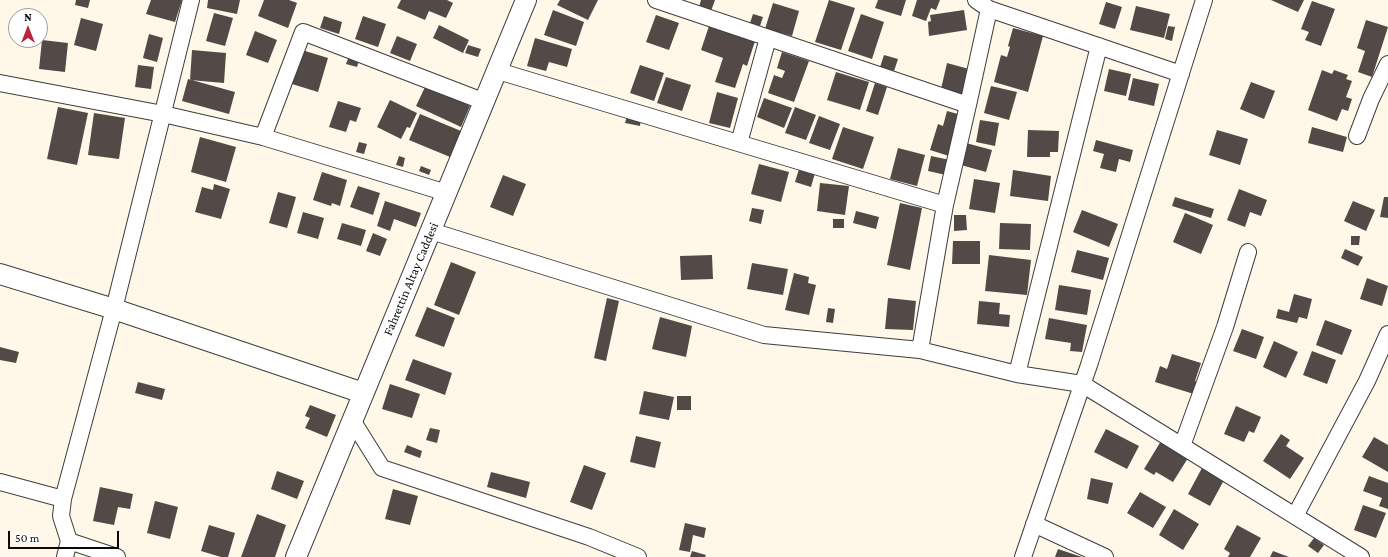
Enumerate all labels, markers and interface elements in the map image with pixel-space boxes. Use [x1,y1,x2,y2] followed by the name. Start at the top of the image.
[8,8,48,48] north arrow
[24,11,32,23] text: N
[380,220,442,338] street label: Fahrettin Altay Caddesi
[10,523,121,549] scale bar
[15,531,39,545] text: 50 m

